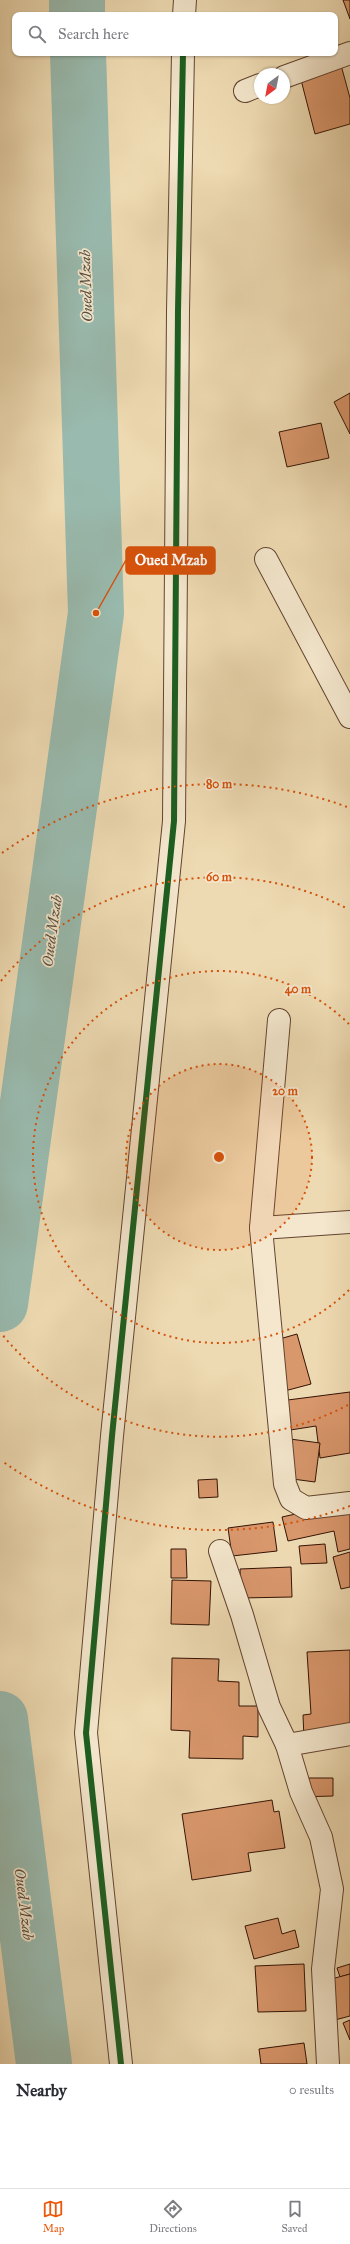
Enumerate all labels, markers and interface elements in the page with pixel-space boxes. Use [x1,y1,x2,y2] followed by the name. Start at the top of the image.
[12,12,338,56] search box
[26,23,48,45] icon: search
[58,25,129,43] text: Search here
[254,68,290,104] north arrow
[76,249,96,322] water label: Oued Mzab
[126,547,215,574] callout: Oued Mzab
[135,551,208,569] text: Oued Mzab
[206,777,233,791] text: 80 m
[206,870,233,884] text: 60 m
[38,894,66,968] water label: Oued Mzab
[285,982,312,997] text: 40 m
[272,1084,299,1098] text: 20 m
[212,1150,226,1164] centre of rings
[11,1867,37,1941] water label: Oued Mzab
[16,2080,67,2101] text: Nearby
[289,2082,334,2098] text: 0 results
[42,2198,64,2235] tab: Map
[149,2198,197,2235] tab: Directions
[281,2198,308,2235] tab: Saved

